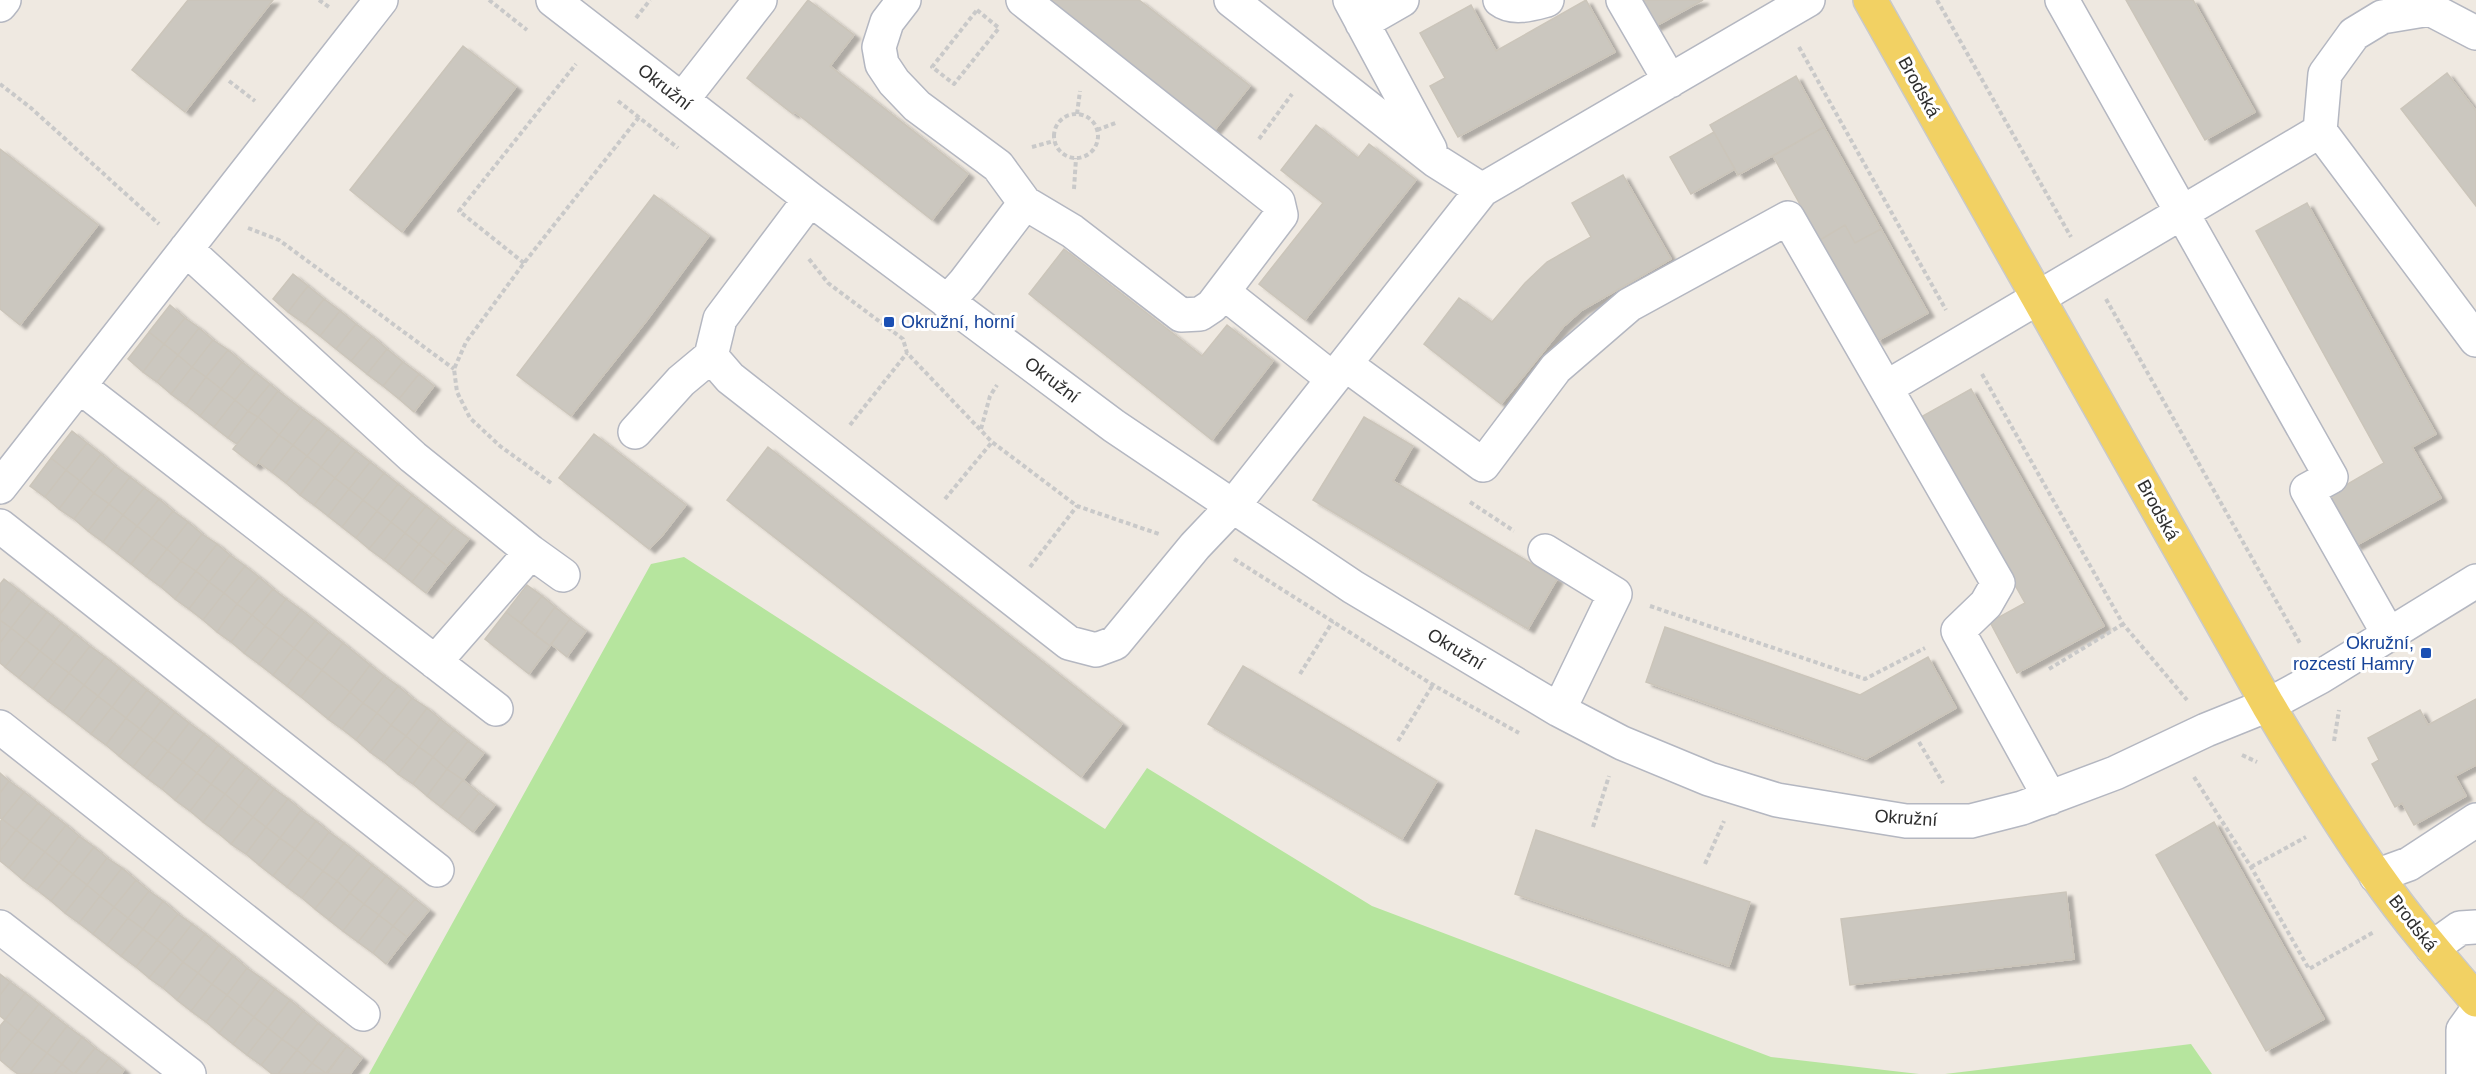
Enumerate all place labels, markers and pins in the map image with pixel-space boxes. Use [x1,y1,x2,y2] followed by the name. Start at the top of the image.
[901,312,1015,332] place label: Okružní, horní
[882,315,896,329] marker: Okružní, horní
[2293,633,2414,674] place label: Okružní, rozcestí Hamry
[2419,646,2433,660] marker: Okružní, rozcestí Hamry

